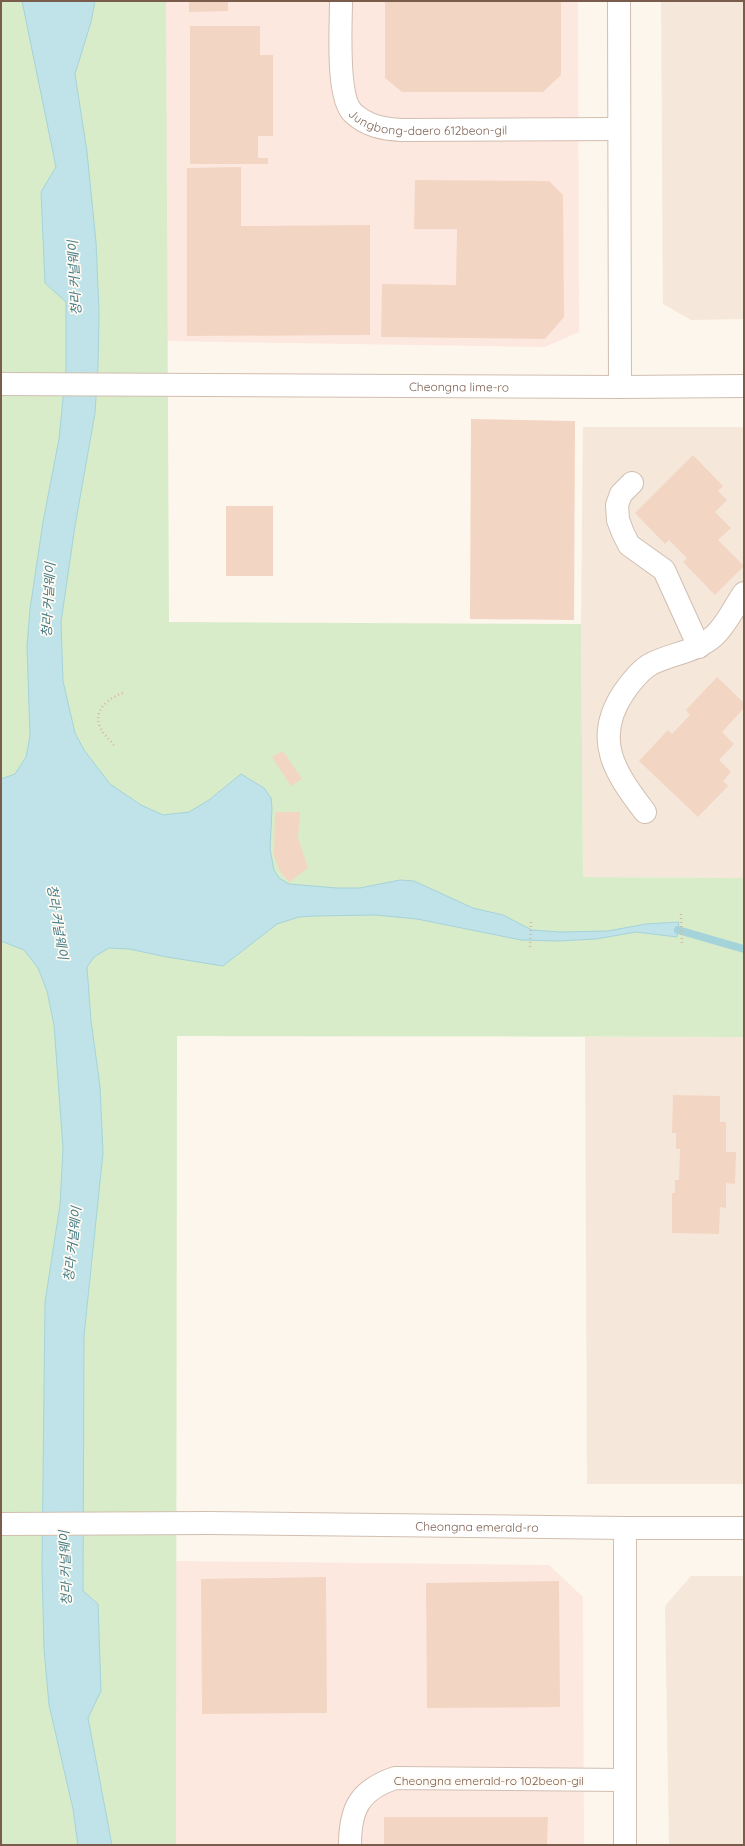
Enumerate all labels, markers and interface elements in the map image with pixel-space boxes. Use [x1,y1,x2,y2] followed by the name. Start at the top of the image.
[346,105,507,138] street label: Jungbong-daero 612beon-gil
[64,239,84,316] water label: 청라 커널웨이
[409,378,509,394] street label: Cheongna lime-ro
[38,561,58,638] water label: 청라 커널웨이
[44,884,72,961] water label: 청라 커널웨이
[60,1205,84,1282] water label: 청라 커널웨이
[415,1518,539,1534] street label: Cheongna emerald-ro
[56,1529,74,1606] water label: 청라 커널웨이
[394,1773,584,1788] street label: Cheongna emerald-ro 102beon-gil

